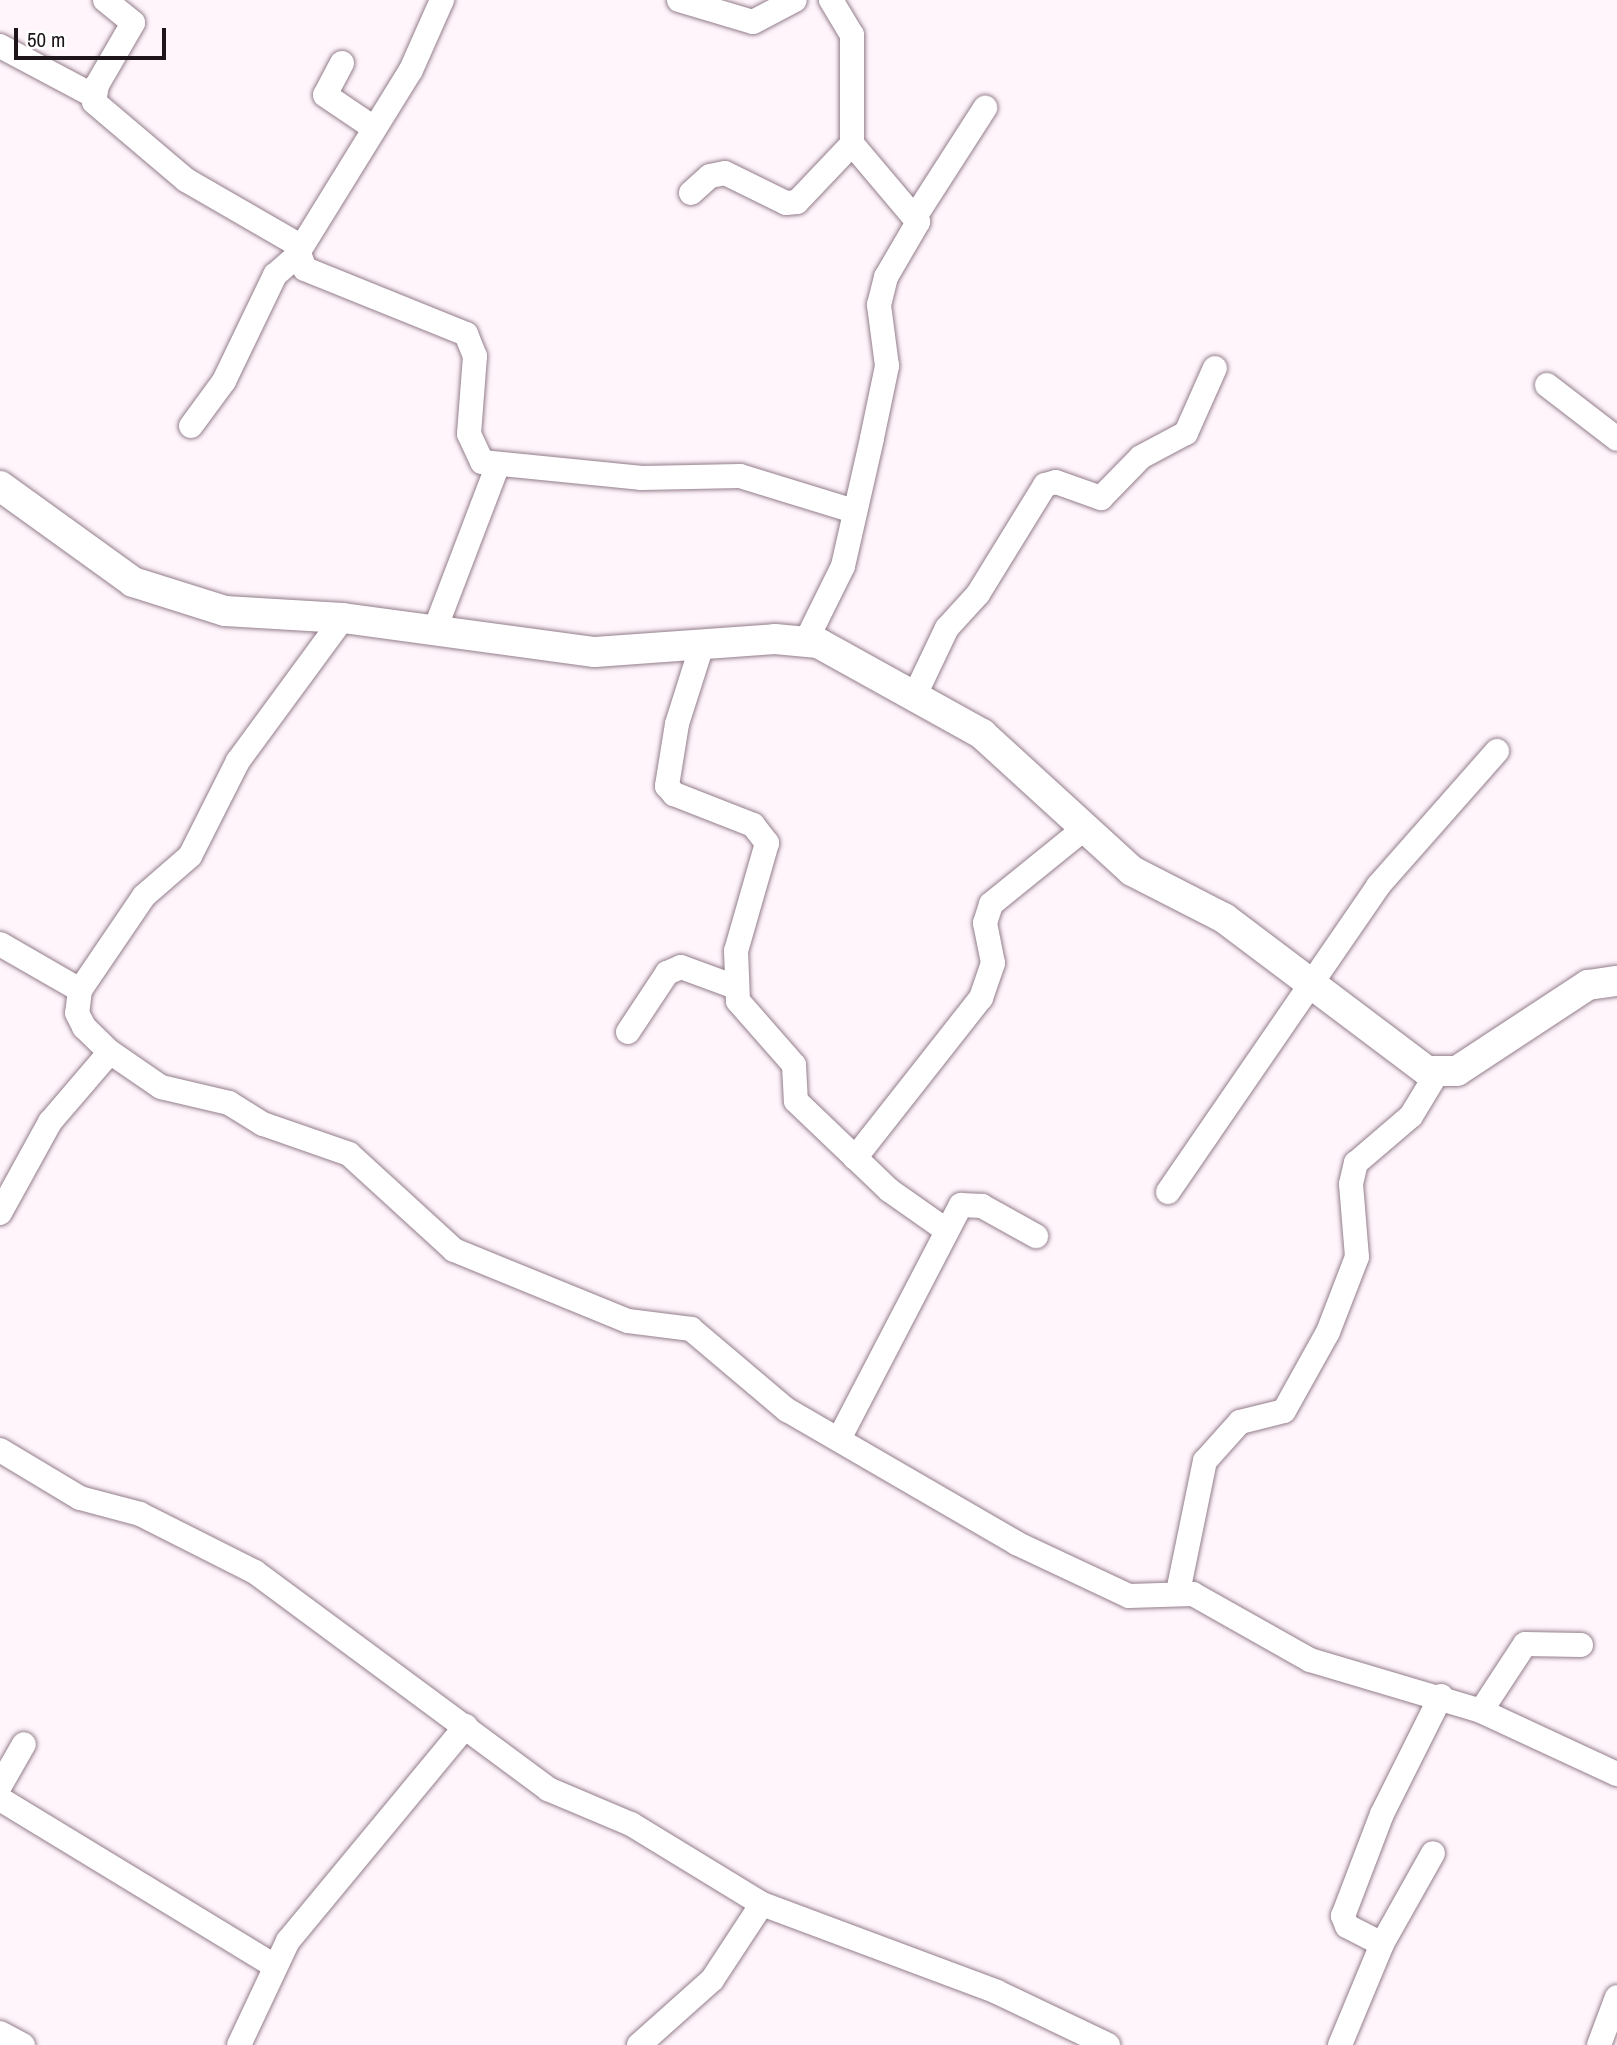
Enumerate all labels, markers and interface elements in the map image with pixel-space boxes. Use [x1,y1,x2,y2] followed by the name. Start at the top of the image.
[18,14,170,58] scale bar
[27,25,65,54] text: 50 m

